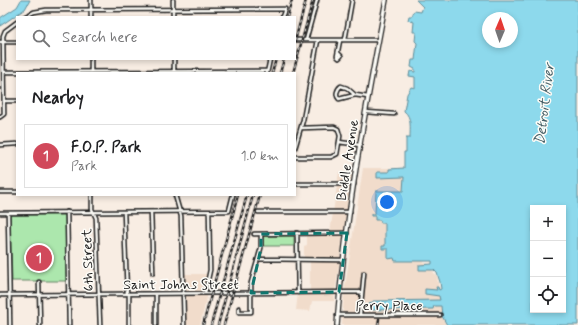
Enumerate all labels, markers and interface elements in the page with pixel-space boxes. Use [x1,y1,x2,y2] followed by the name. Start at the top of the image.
[482,12,518,48] north arrow
[16,16,296,60] search box
[30,27,52,49] icon: search
[62,28,138,48] text: Search here
[530,61,560,146] water label: Detroit River
[32,87,84,109] text: Nearby
[333,118,363,202] street label: Biddle Avenue
[71,138,141,158] text: F.O.P. Park
[43,148,49,165] text: 1
[241,148,279,165] text: 1.0 km
[71,158,97,175] text: Park
[377,192,397,212] your location
[530,205,566,313] map controls
[530,205,566,241] button: +
[78,227,98,292] street label: 6th Street
[530,241,566,277] button: −
[26,243,52,273] pin: 1
[123,276,239,294] street label: Saint Johns Street
[530,277,566,313] button: locate
[355,297,423,315] street label: Perry Place

